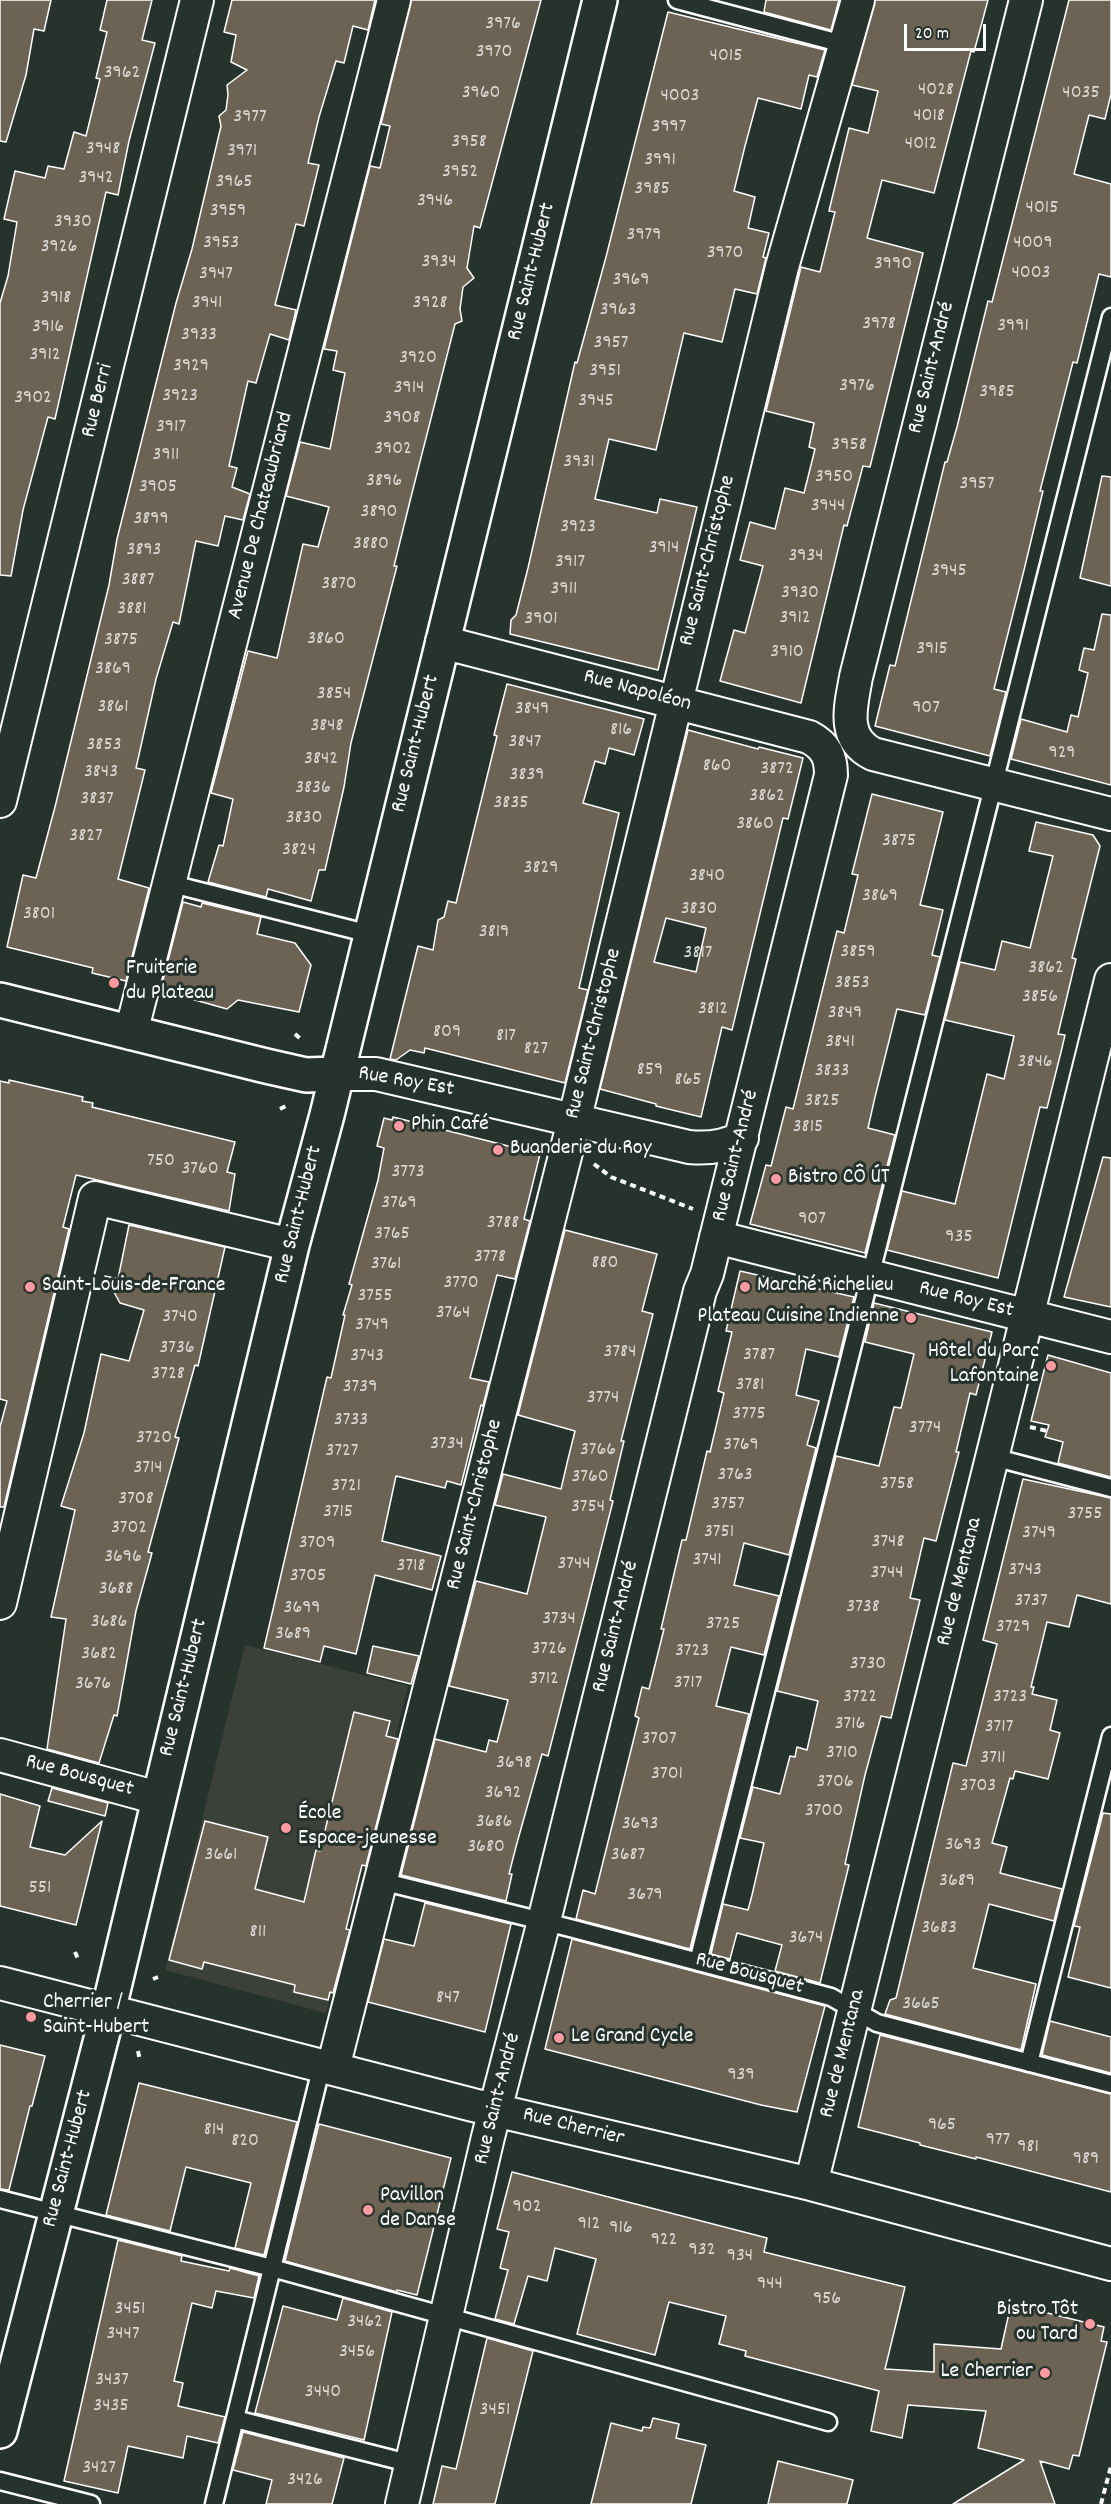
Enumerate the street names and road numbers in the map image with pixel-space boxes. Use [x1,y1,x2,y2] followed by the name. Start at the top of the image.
[503,200,563,344] street label: Rue Saint-Hubert
[904,299,962,437] street label: Rue Saint-André
[77,361,121,441] street label: Rue Berri
[223,410,301,622] street label: Avenue De Chateaubriand
[675,473,743,649] street label: Rue Saint-Christophe
[580,665,694,719] street label: Rue Napoléon
[387,672,447,816] street label: Rue Saint-Hubert
[561,946,629,1122] street label: Rue Saint-Christophe
[356,1062,456,1104] street label: Rue Roy Est
[708,1087,766,1225] street label: Rue Saint-André
[270,1143,330,1287] street label: Rue Saint-Hubert
[916,1276,1016,1326] street label: Rue Roy Est
[442,1417,510,1593] street label: Rue Saint-Christophe
[932,1515,990,1649] street label: Rue de Mentana
[588,1558,646,1696] street label: Rue Saint-André
[155,1616,215,1760] street label: Rue Saint-Hubert
[22,1750,136,1804] street label: Rue Bousquet
[692,1948,806,2002] street label: Rue Bousquet
[815,1987,873,2121] street label: Rue de Mentana
[470,2030,528,2168] street label: Rue Saint-André
[38,2087,100,2231] street label: Rue Saint-Hubert
[519,2103,627,2153] street label: Rue Cherrier

